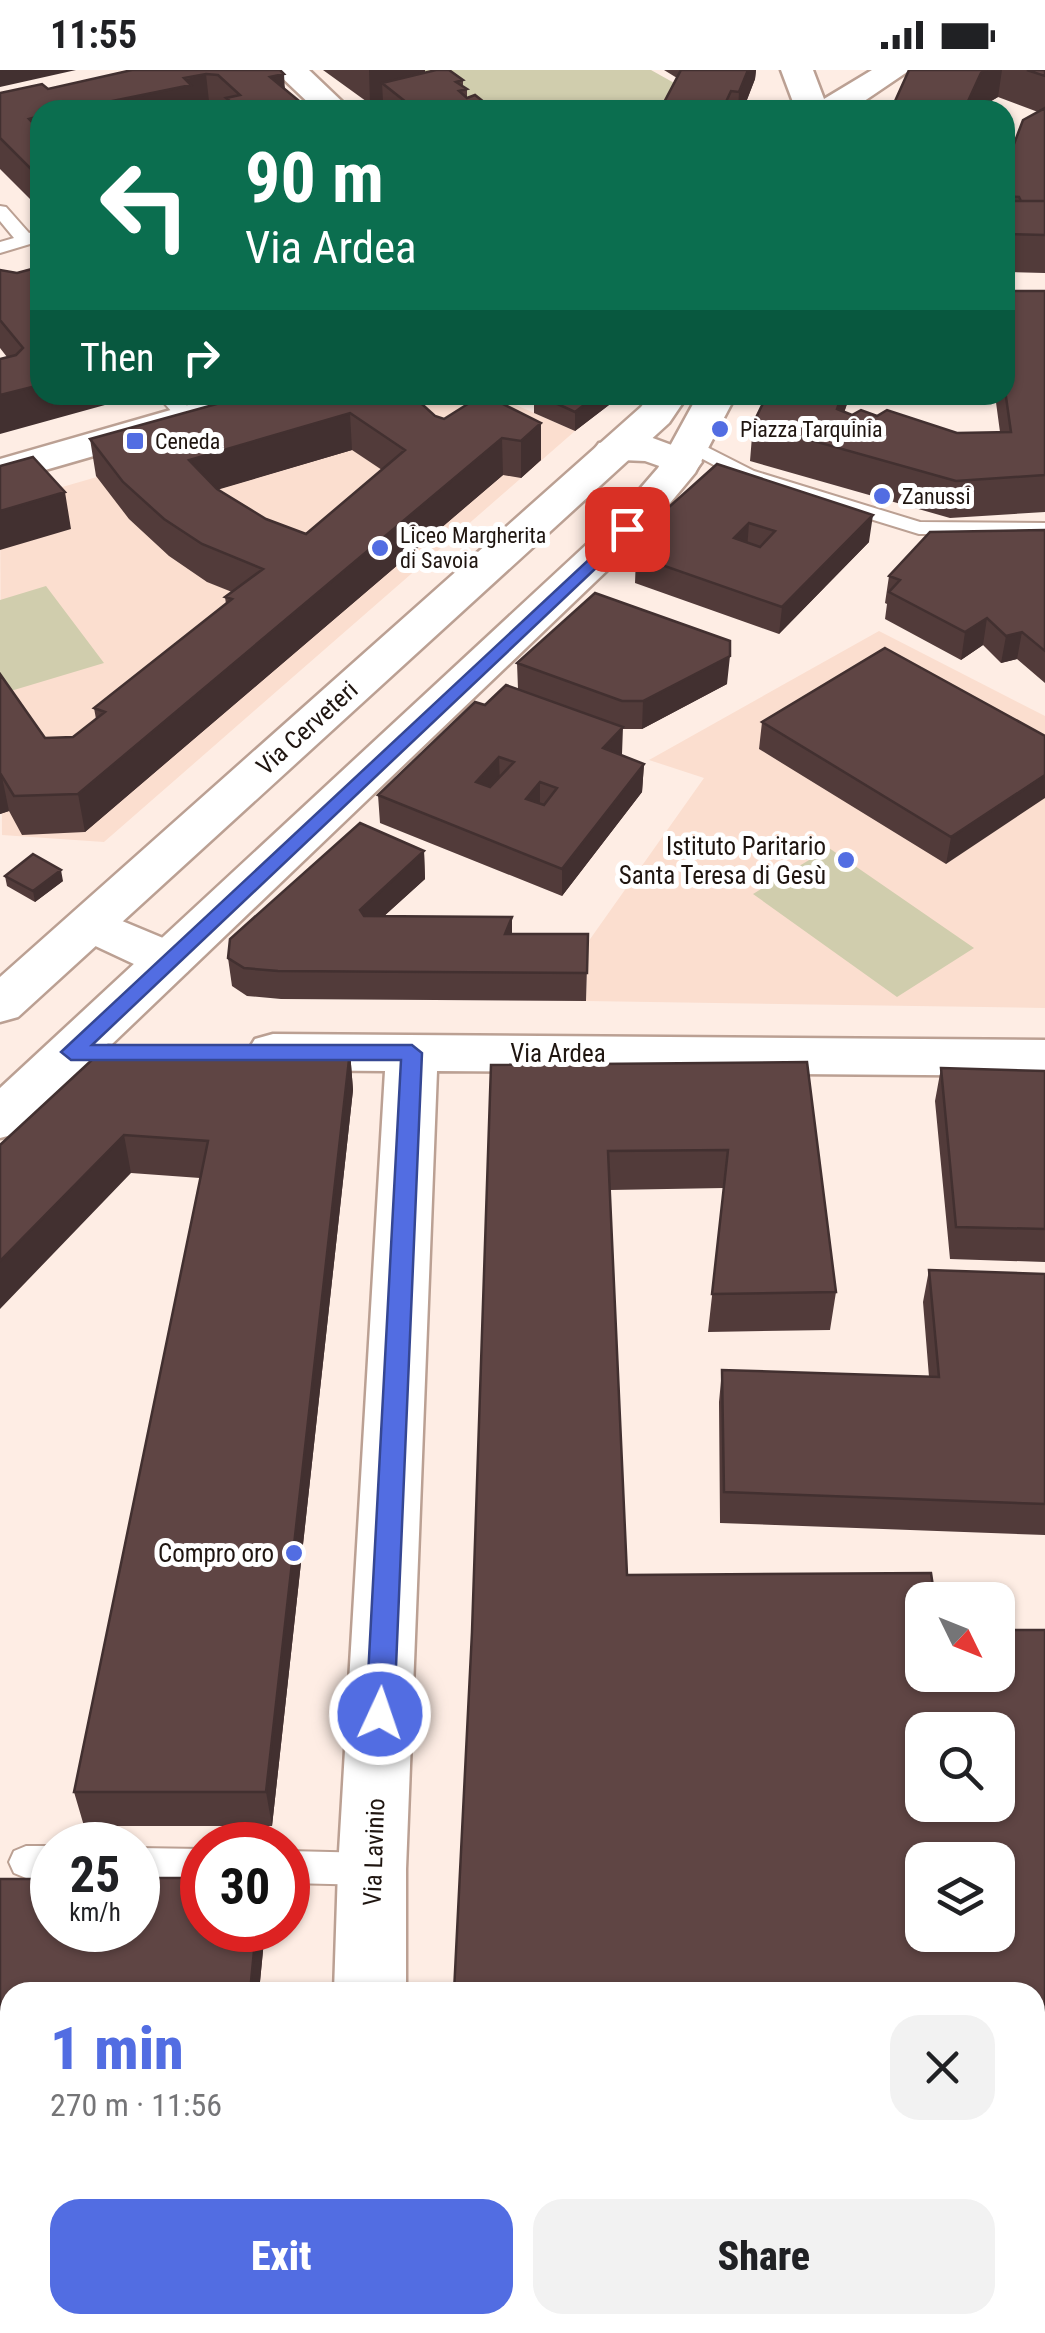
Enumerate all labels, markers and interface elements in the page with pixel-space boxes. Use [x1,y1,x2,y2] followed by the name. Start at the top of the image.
[50,13,137,57] text: 11:55
[245,137,384,219] text: 90 m
[80,140,210,270] icon: left
[245,221,417,274] text: Via Ardea
[174,330,229,385] icon: right
[80,336,154,380] text: Then
[740,417,882,442] place label: Piazza Tarquinia
[709,418,731,440] marker: Piazza Tarquinia
[155,429,220,454] place label: Ceneda
[124,430,146,452] marker: Ceneda
[902,484,970,509] place label: Zanussi
[871,485,893,507] marker: Zanussi
[585,487,670,572] pin
[600,502,655,557] icon: arrive
[400,523,546,573] place label: Liceo Margherita di Savoia
[369,537,391,559] marker: Liceo Margherita di Savoia
[251,675,363,781] street label: Via Cerveteri
[619,832,826,890] place label: Istituto Paritario Santa Teresa di Gesù
[835,849,857,871] marker: Istituto Paritario Santa Teresa di Gesù
[510,1039,606,1068] street label: Via Ardea
[158,1539,274,1568] place label: Compro oro
[283,1542,305,1564] marker: Compro oro
[905,1582,1015,1692] north arrow
[905,1582,1015,1952] map controls
[328,1662,432,1766] position arrow
[905,1712,1015,1822] button: search
[358,1798,390,1906] street label: Via Lavinio
[180,1822,310,1952] speed limit sign: 30
[905,1842,1015,1952] button: layers
[70,1846,120,1904] text: 25
[69,1898,121,1927] text: km/h
[50,2013,184,2084] text: 1 min
[890,2015,995,2120] button: close
[50,2086,222,2124] text: 270 m · 11:56
[50,2199,513,2314] button: Exit
[533,2199,995,2314] button: Share

